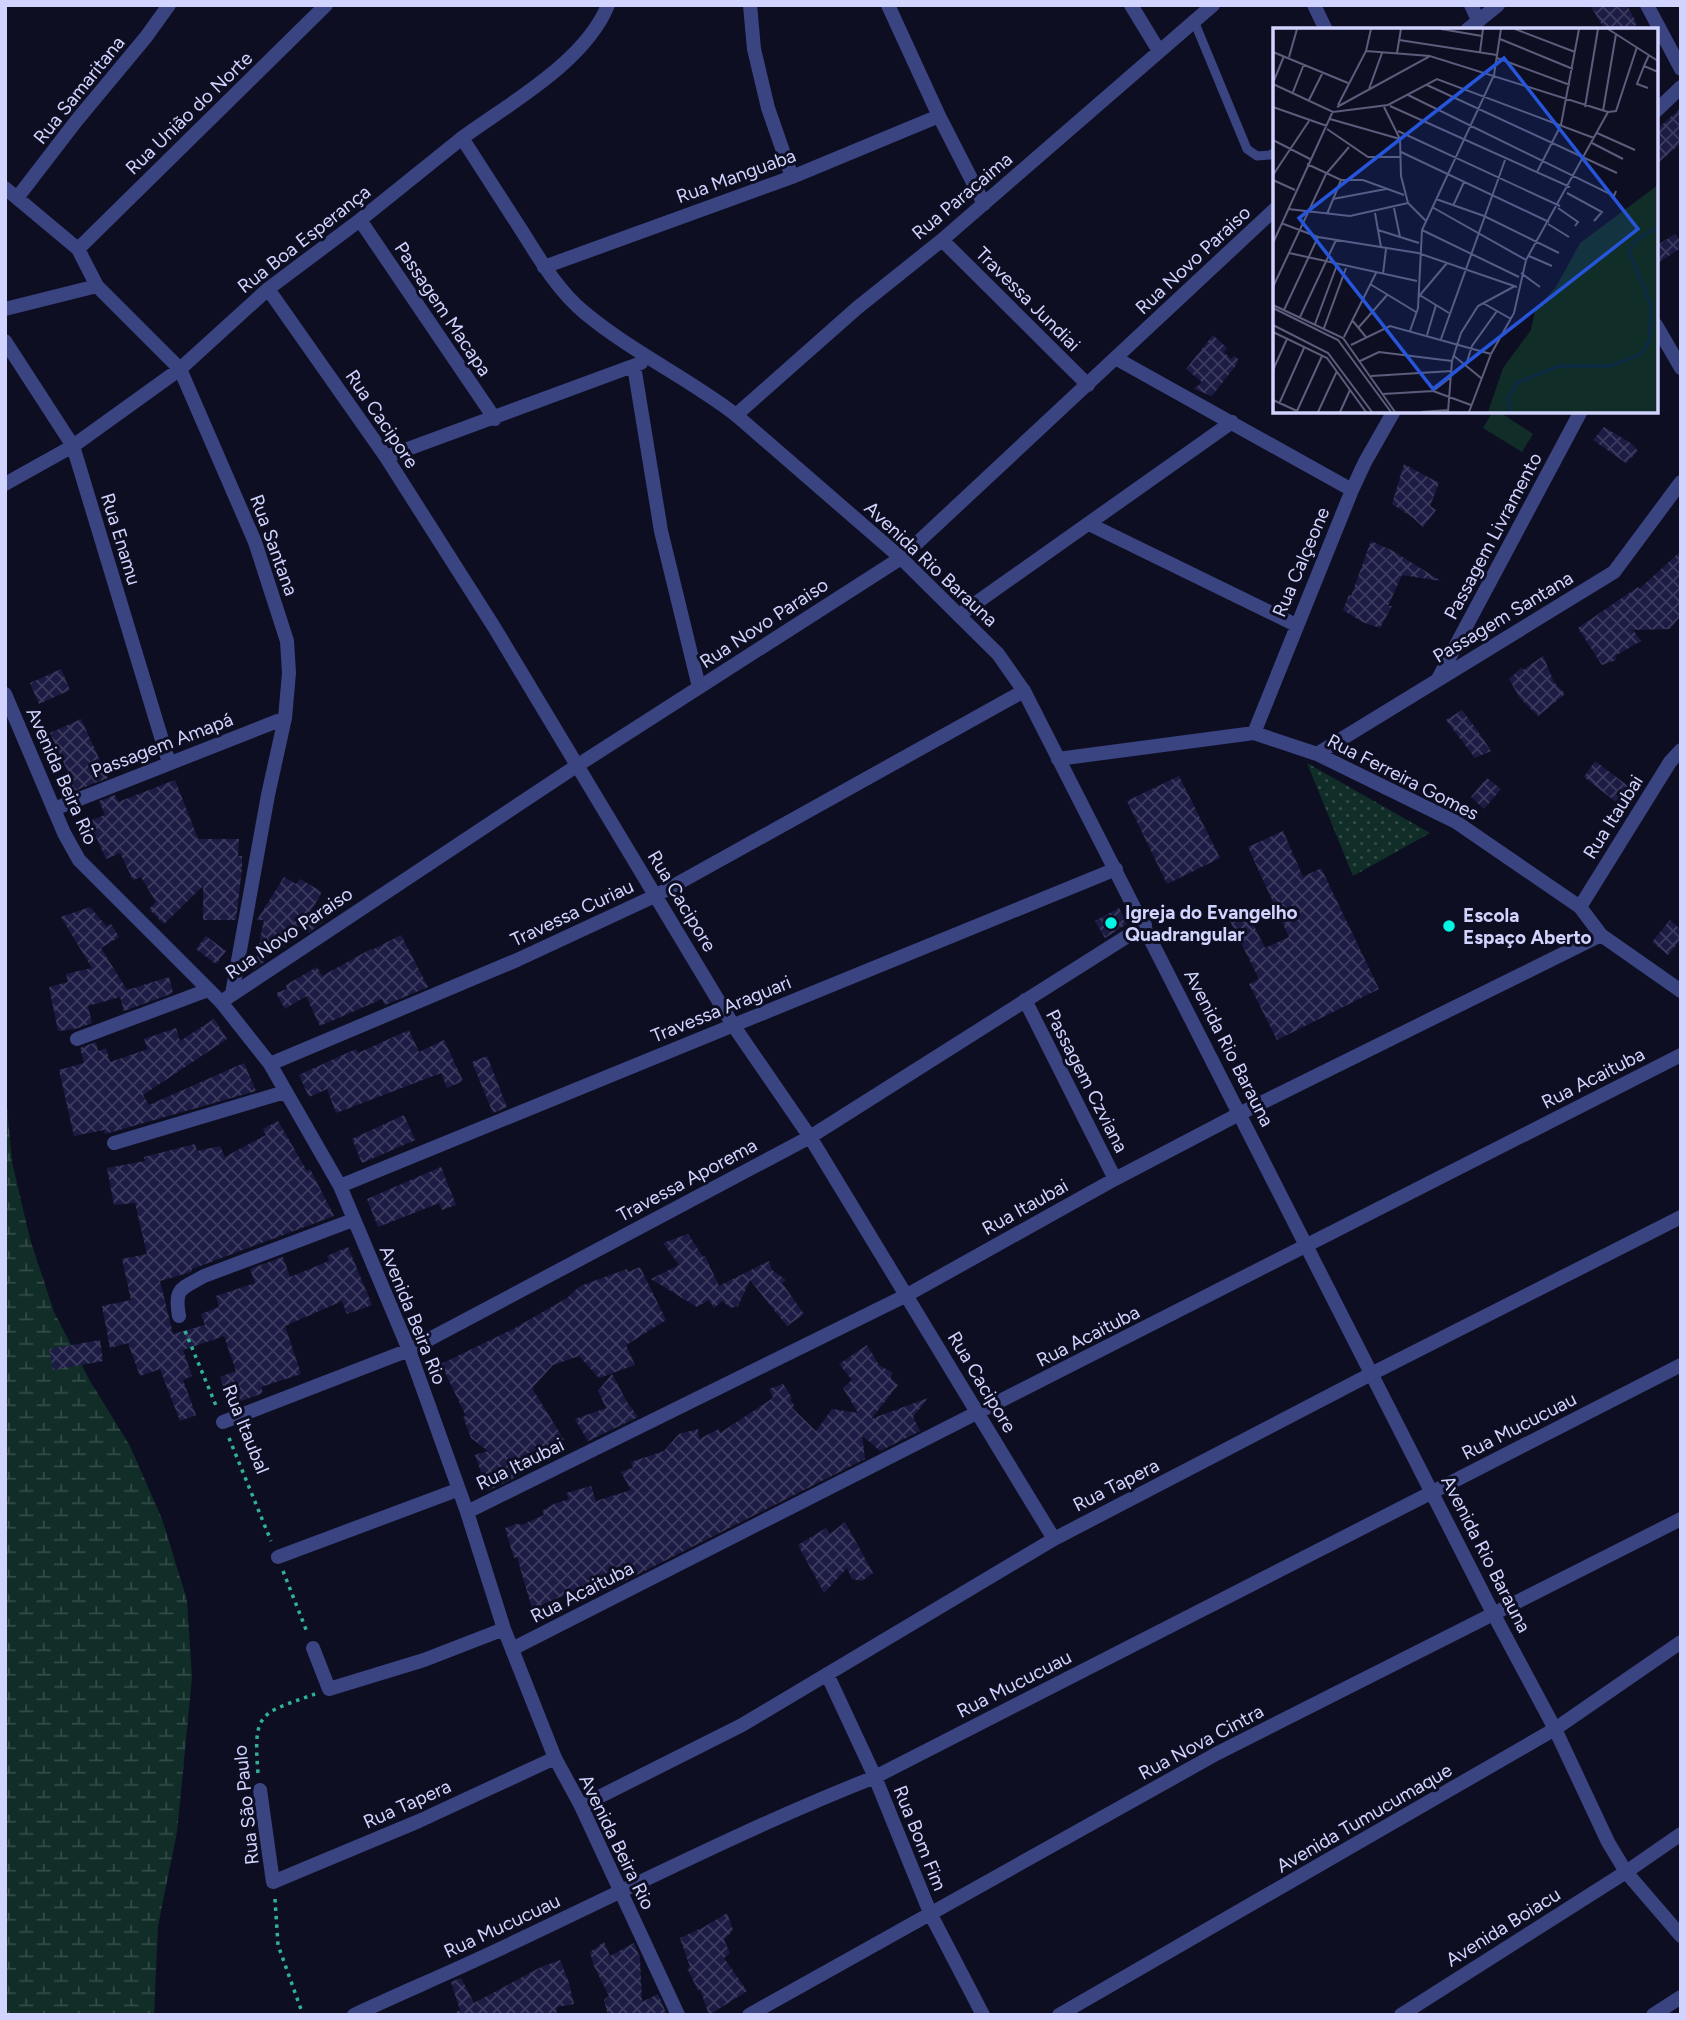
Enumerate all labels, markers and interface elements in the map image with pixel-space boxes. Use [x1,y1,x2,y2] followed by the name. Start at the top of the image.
[1273,28,1658,413] inset map
[29,31,129,149] street label: Rua Samaritana
[121,47,257,179] street label: Rua União do Norte
[673,144,799,208] street label: Rua Manguaba
[907,147,1017,245] street label: Rua Paracaima
[233,180,375,298] street label: Rua Boa Esperança
[1131,201,1255,319] street label: Rua Novo Paraiso
[390,238,496,380] street label: Passagem Macapa
[971,242,1085,356] street label: Travessa Jundiai
[341,365,423,473] street label: Rua Cacipore
[1439,449,1547,623] street label: Passagem Livramento
[96,490,146,588] street label: Rua Enamu
[245,491,303,599] street label: Rua Santana
[860,496,1002,632] street label: Avenida Rio Barauna
[1268,504,1334,620] street label: Rua Calçeone
[1429,566,1577,668] street label: Passagem Santana
[695,573,833,673] street label: Rua Novo Paraiso
[21,704,103,848] street label: Avenida Beira Rio
[88,707,236,783] street label: Passagem Amapá
[1323,729,1483,825] street label: Rua Ferreira Gomes
[1578,771,1648,863] street label: Rua Itaubai
[643,846,721,956] street label: Rua Cacipore
[507,874,637,952] street label: Travessa Curiau
[221,882,357,984] street label: Rua Novo Paraiso
[1125,901,1298,946] place label: Igreja do Evangelho Quadrangular
[1463,904,1592,949] place label: Escola Espaço Aberto
[1103,915,1119,931] marker: Igreja do Evangelho Quadrangular
[1441,918,1457,934] marker: Escola Espaço Aberto
[1179,965,1279,1131] street label: Avenida Rio Barauna
[648,970,794,1048] street label: Travessa Araguari
[1041,1006,1133,1156] street label: Passagem Czviana
[1538,1042,1648,1114] street label: Rua Acaituba
[613,1133,761,1227] street label: Travessa Aporema
[978,1174,1072,1240] street label: Rua Itaubai
[375,1242,451,1388] street label: Avenida Beira Rio
[1033,1300,1143,1372] street label: Rua Acaituba
[943,1327,1021,1437] street label: Rua Cacipore
[218,1381,274,1477] street label: Rua Itaubal
[1458,1387,1580,1465] street label: Rua Mucucuau
[472,1433,568,1495] street label: Rua Itaubai
[1069,1454,1163,1516] street label: Rua Tapera
[1436,1471,1536,1637] street label: Avenida Rio Barauna
[527,1556,637,1628] street label: Rua Acaituba
[953,1645,1075,1723] street label: Rua Mucucuau
[1134,1699,1268,1785] street label: Rua Nova Cintra
[228,1744,264,1866] street label: Rua São Paulo
[1272,1758,1456,1878] street label: Avenida Tumucumaque
[574,1771,660,1913] street label: Avenida Beira Rio
[360,1774,454,1834] street label: Rua Tapera
[888,1782,952,1894] street label: Rua Bom Fim
[1441,1883,1565,1971] street label: Avenida Boiacu
[440,1889,564,1963] street label: Rua Mucucuau

